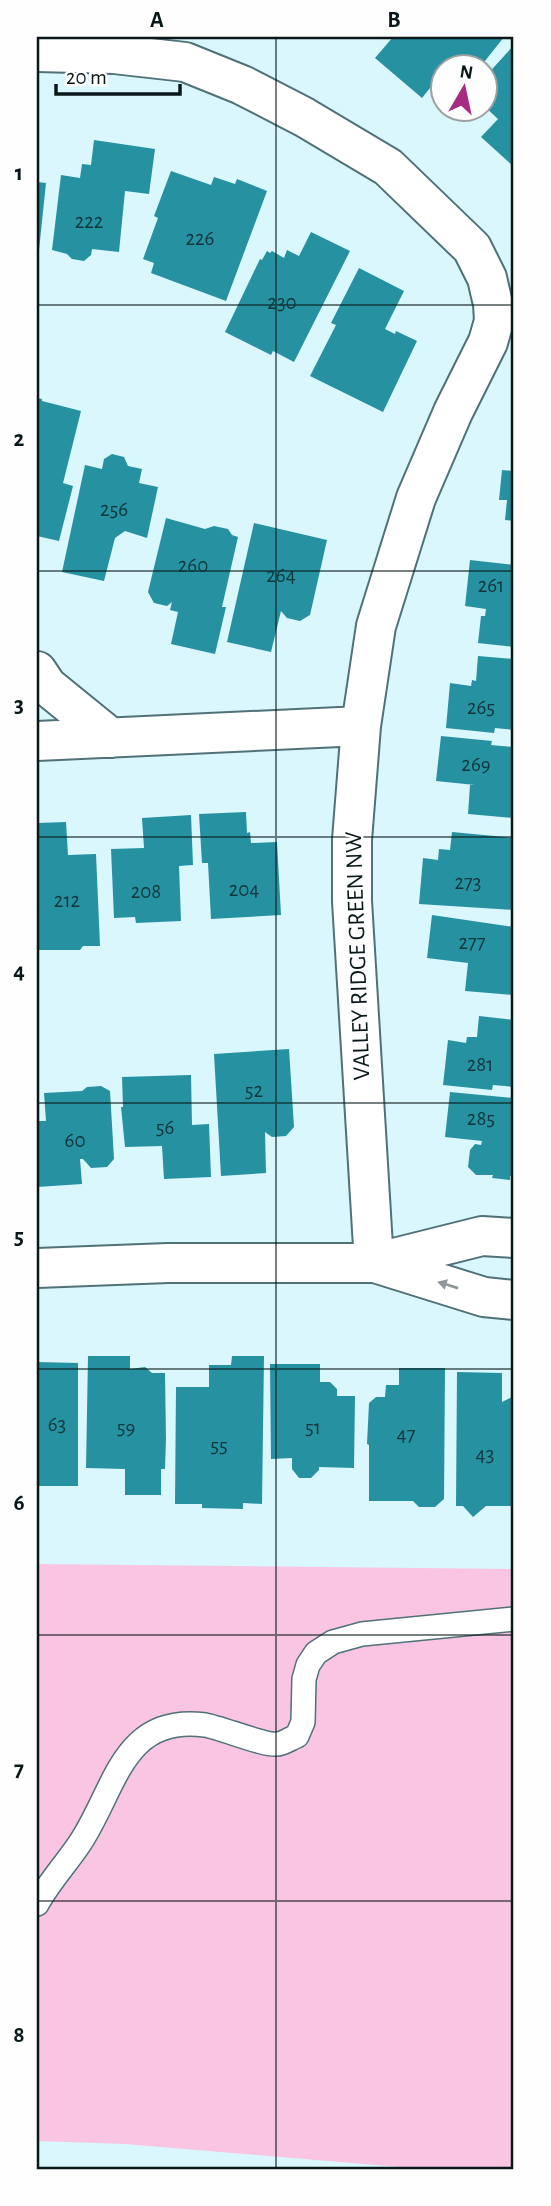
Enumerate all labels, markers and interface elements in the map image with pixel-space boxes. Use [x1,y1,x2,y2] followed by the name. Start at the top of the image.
[150,9,164,32] text: A
[387,9,401,32] text: B
[56,52,180,96] scale bar
[428,52,498,122] north arrow
[458,62,474,83] text: N
[66,67,107,88] text: 20 m
[15,162,23,185] text: 1
[75,211,103,232] house number: 222
[186,228,214,249] house number: 226
[267,292,297,313] house number: 230
[14,428,25,451] text: 2
[100,499,128,520] house number: 256
[178,555,208,576] house number: 260
[266,565,296,586] house number: 264
[478,575,504,596] house number: 261
[14,694,24,717] text: 3
[467,697,495,718] house number: 265
[461,754,491,775] house number: 269
[342,831,374,1081] street label: VALLEY RIDGE GREEN NW
[455,872,481,893] house number: 273
[229,879,259,900] house number: 204
[131,881,161,902] house number: 208
[54,890,80,911] house number: 212
[458,932,486,953] house number: 277
[13,960,25,983] text: 4
[467,1054,493,1075] house number: 281
[245,1080,263,1101] house number: 52
[467,1108,495,1129] house number: 285
[156,1117,174,1138] house number: 56
[65,1130,85,1151] house number: 60
[14,1226,24,1249] text: 5
[437,1280,458,1290] one-way arrow
[48,1414,66,1435] house number: 63
[117,1417,135,1438] house number: 59
[305,1417,321,1438] house number: 51
[397,1424,416,1445] house number: 47
[210,1435,228,1456] house number: 55
[476,1444,494,1465] house number: 43
[13,1492,25,1515] text: 6
[14,1758,24,1781] text: 7
[13,2024,25,2047] text: 8

